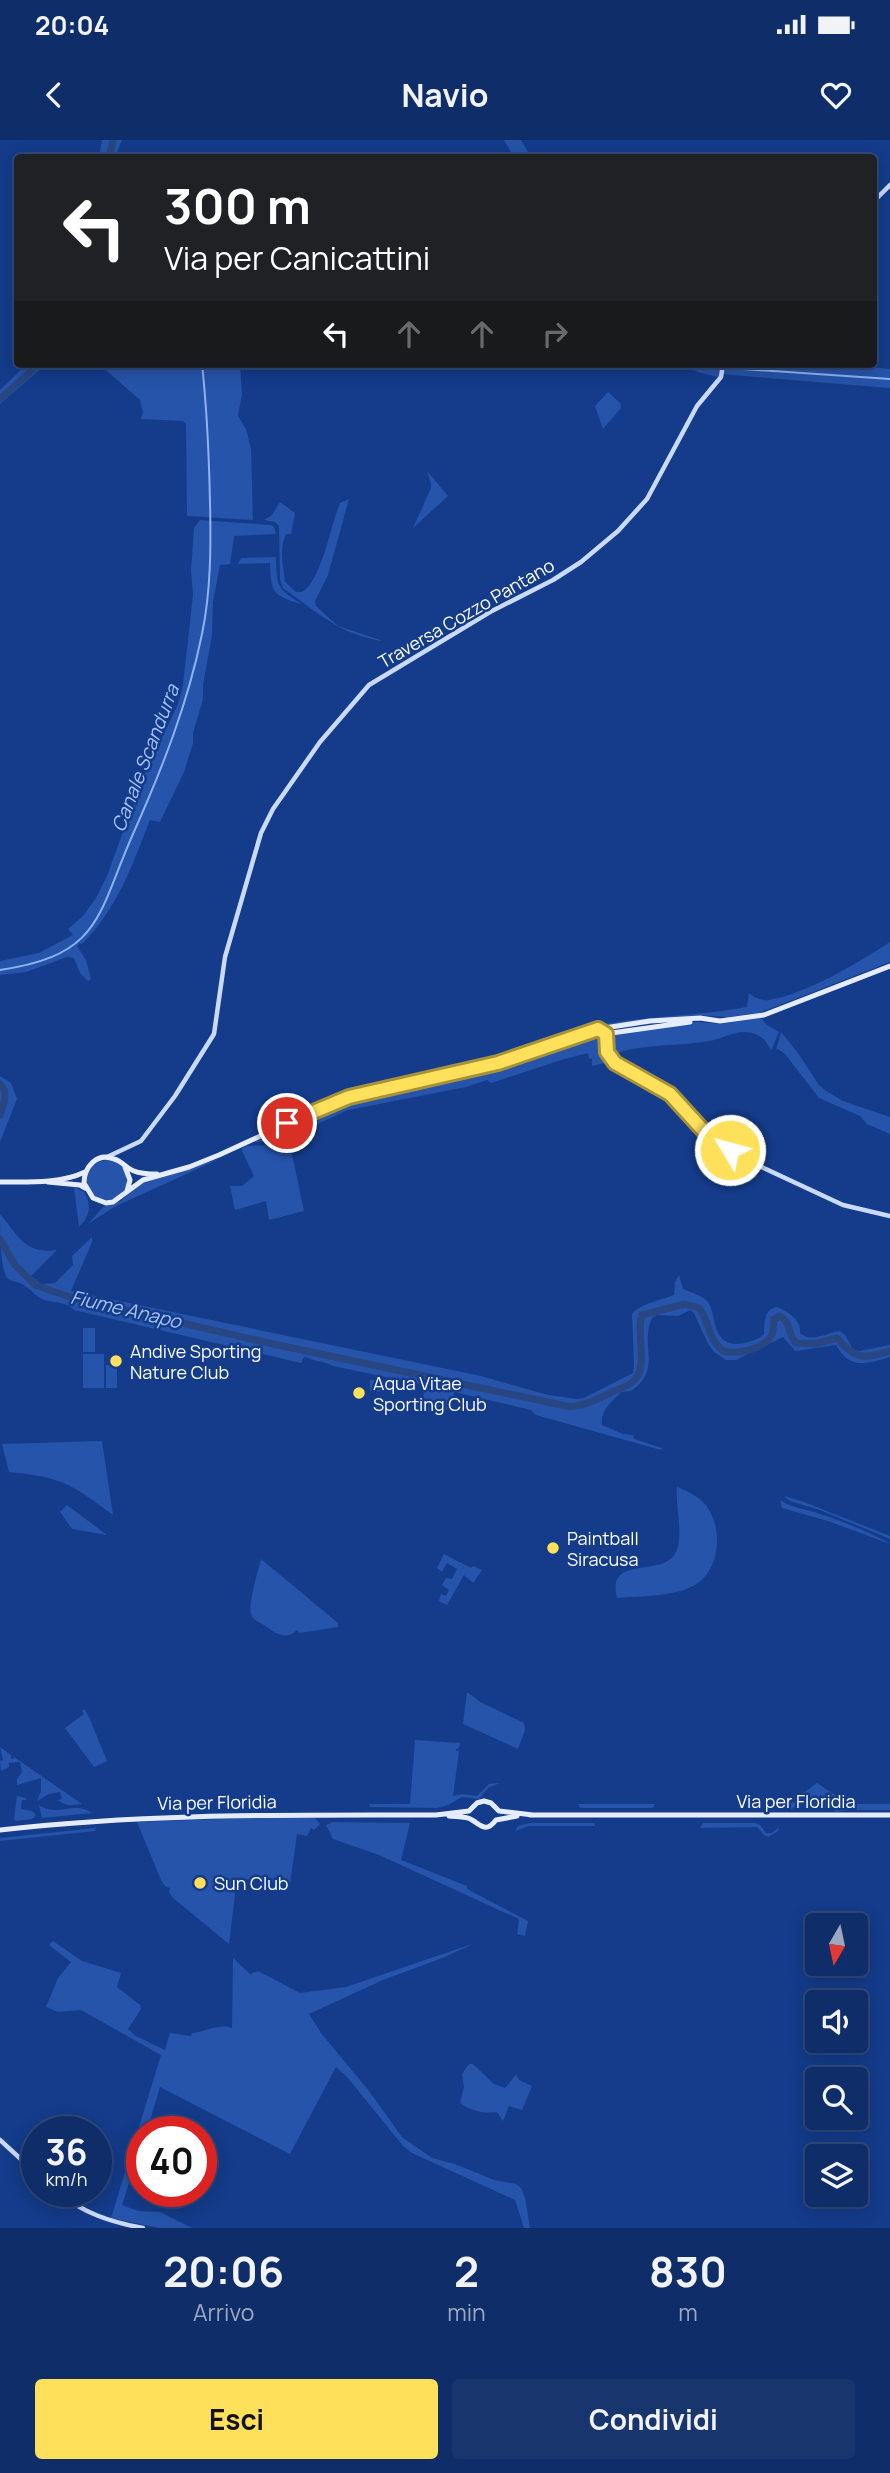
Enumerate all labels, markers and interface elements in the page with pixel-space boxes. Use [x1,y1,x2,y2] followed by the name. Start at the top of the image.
[35,7,109,43] text: 20:04
[401,73,489,117] text: Navio
[35,76,73,114] icon: back
[817,76,855,114] icon: heart
[164,172,311,239] text: 300 m
[49,182,140,273] icon: left
[164,236,430,280] text: Via per Canicattini
[317,315,355,353] icon: left
[390,315,428,353] icon: ahead
[463,315,501,353] icon: ahead
[536,315,574,353] icon: right
[374,553,558,673] street label: Traversa Cozzo Pantano
[105,679,186,835] water label: Canale Scandurra
[257,1093,317,1153] pin
[268,1104,306,1142] icon: arrive
[693,1113,767,1187] position arrow
[68,1284,185,1335] water label: Fiume Anapo
[130,1339,261,1384] place label: Andive Sporting Nature Club
[108,1353,124,1369] marker: Andive Sporting Nature Club
[373,1371,487,1416] place label: Aqua Vitae Sporting Club
[351,1385,367,1401] marker: Aqua Vitae Sporting Club
[567,1526,639,1571] place label: Paintball Siracusa
[545,1540,561,1556] marker: Paintball Siracusa
[157,1789,277,1815] street label: Via per Floridia
[736,1789,856,1813] street label: Via per Floridia
[214,1871,289,1895] place label: Sun Club
[192,1875,208,1891] marker: Sun Club
[805,1913,868,1976] north arrow
[805,1913,868,2207] map controls
[805,1990,868,2053] button: sound
[805,2067,868,2130] button: search
[126,2116,217,2207] speed limit sign: 40
[45,2128,88,2176] text: 36
[805,2144,868,2207] button: layers
[46,2167,87,2191] text: km/h
[163,2242,284,2300] text: 20:06
[454,2242,479,2300] text: 2
[649,2242,727,2300] text: 830
[193,2296,254,2328] text: Arrivo
[447,2296,486,2328] text: min
[678,2296,698,2328] text: m
[35,2379,438,2459] button: Esci
[452,2379,855,2459] button: Condividi

